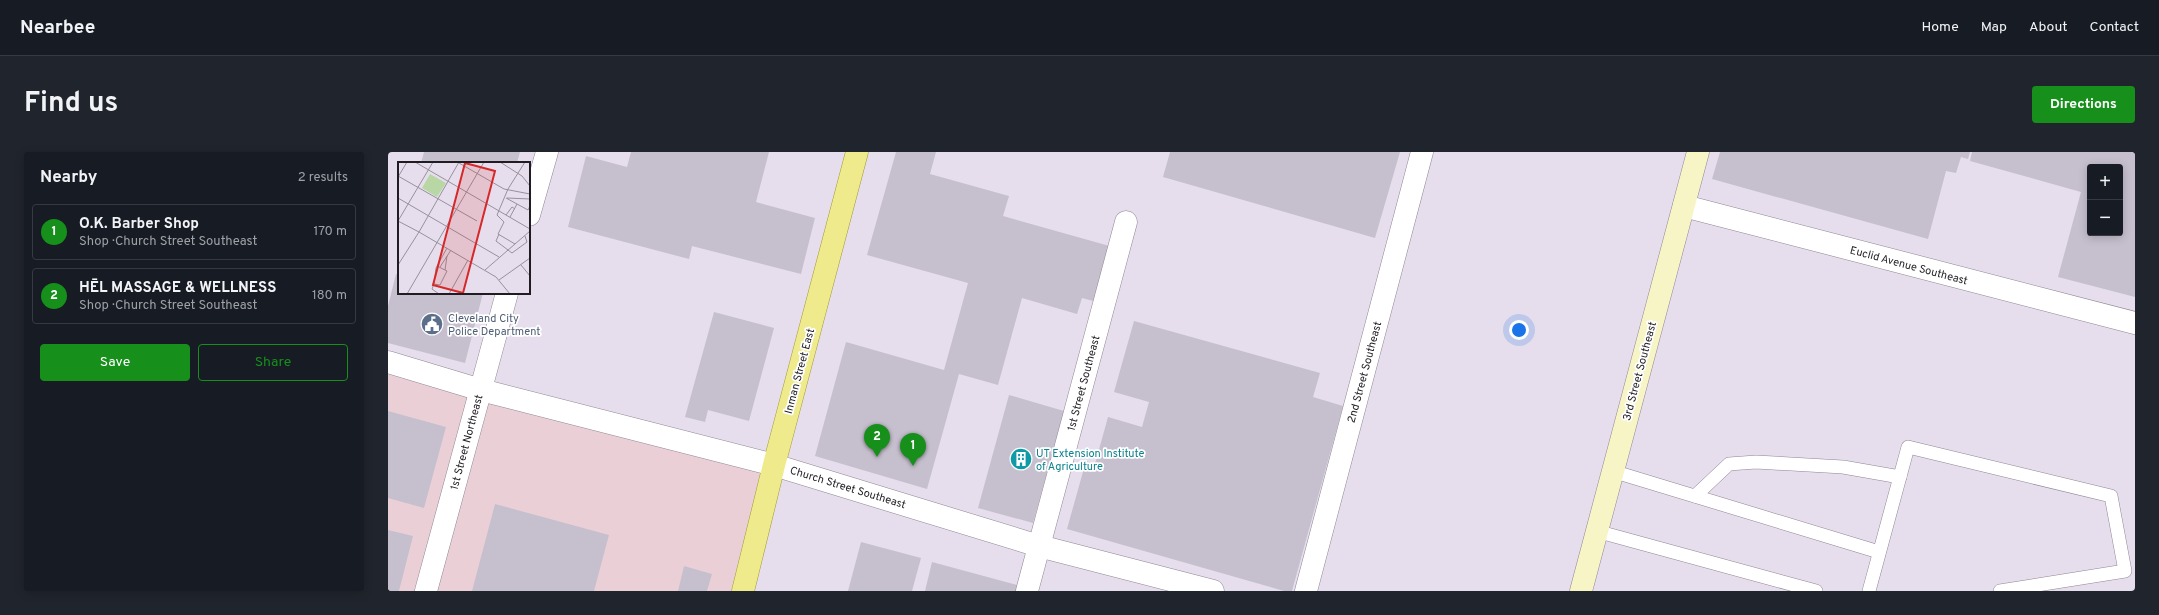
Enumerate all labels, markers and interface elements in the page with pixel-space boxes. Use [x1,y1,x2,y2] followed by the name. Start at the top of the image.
[20,16,95,40] text: Nearbee
[1922,19,1959,36] text: Home
[1981,19,2007,36] text: Map
[2029,19,2068,36] text: About
[2090,19,2139,36] text: Contact
[24,86,118,122] text: Find us
[2032,86,2135,123] button: Directions
[398,162,530,294] inset map
[2087,164,2123,236] map controls
[2087,164,2123,200] button: +
[40,167,97,189] text: Nearby
[298,170,348,186] text: 2 results
[2087,200,2123,236] button: −
[79,215,199,234] text: O.K. Barber Shop
[51,224,57,240] text: 1
[313,224,347,240] text: 170 m
[79,234,257,250] text: Shop · Church Street Southeast
[1848,243,1969,288] street label: Euclid Avenue Southeast
[79,279,276,298] text: HĒL MASSAGE & WELLNESS
[50,288,58,304] text: 2
[312,288,347,304] text: 180 m
[79,298,257,314] text: Shop · Church Street Southeast
[419,311,445,337] public building icon: Cleveland City Police Department
[448,312,540,339] place label: Cleveland City Police Department
[1345,320,1385,425] street label: 2nd Street Southeast
[1509,320,1529,340] your location
[1620,320,1660,422] street label: 3rd Street Southeast
[782,327,818,416] street label: Inman Street East
[1064,334,1103,433] street label: 1st Street Southeast
[40,344,190,381] button: Save
[198,344,348,381] button: Share
[448,393,486,491] street label: 1st Street Northeast
[864,424,890,457] pin: 2
[900,433,926,466] pin: 1
[1008,446,1034,472] building icon: UT Extension Institute of Agriculture
[1036,447,1145,474] place label: UT Extension Institute of Agriculture
[788,464,907,512] street label: Church Street Southeast

